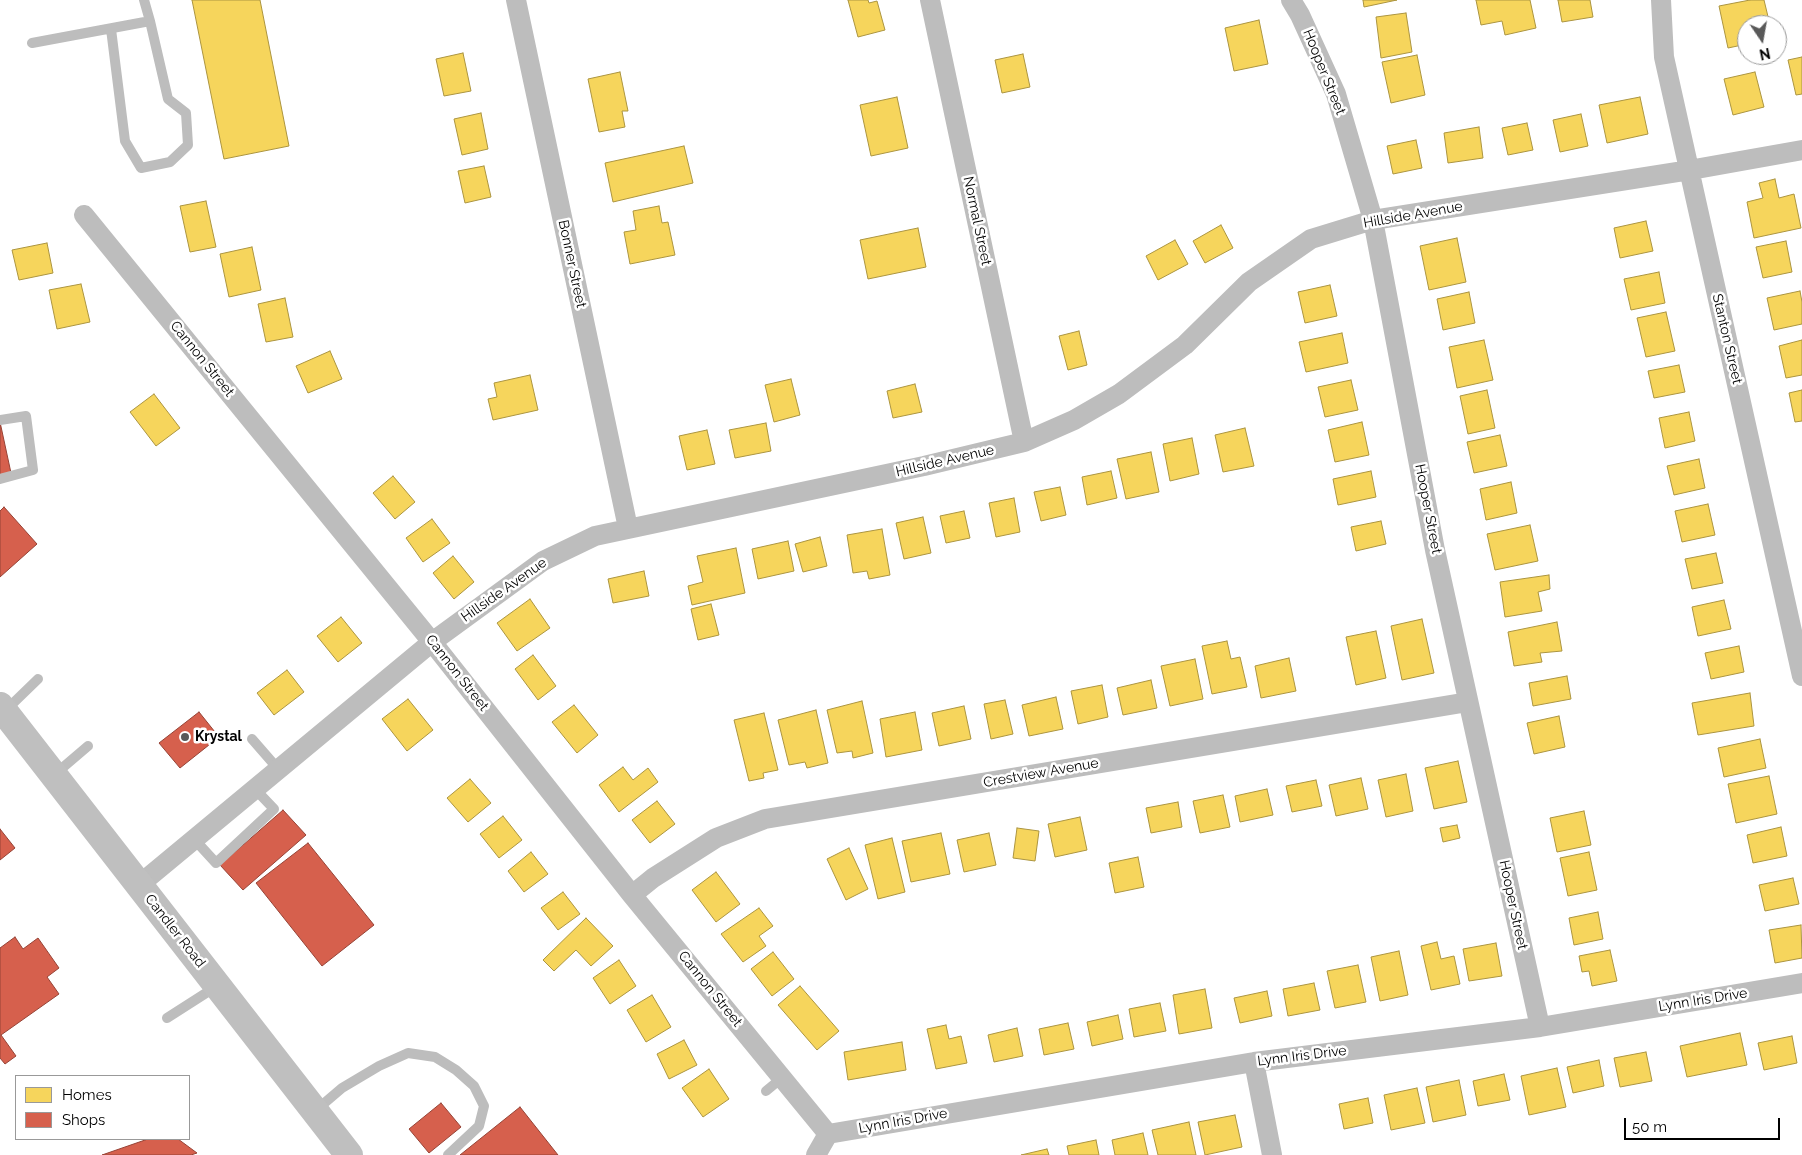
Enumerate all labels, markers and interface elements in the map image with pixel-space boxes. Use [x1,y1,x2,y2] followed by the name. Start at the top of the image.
[1737,15,1787,65] north arrow
[1299,27,1349,117] street label: Hooper Street
[1758,45,1772,63] text: N
[959,175,995,267] street label: Normal Street
[1362,198,1464,232] street label: Hillside Avenue
[554,218,590,310] street label: Bonner Street
[1708,292,1746,386] street label: Stanton Street
[166,318,238,400] street label: Cannon Street
[894,442,996,480] street label: Hillside Avenue
[1411,463,1445,555] street label: Hooper Street
[458,554,550,626] street label: Hillside Avenue
[422,631,492,715] street label: Cannon Street
[195,729,242,745] place label: Krystal
[179,731,191,743] marker: Krystal
[982,755,1100,791] street label: Crestview Avenue
[1495,859,1531,951] street label: Hooper Street
[141,891,209,971] street label: Candler Road
[674,948,746,1030] street label: Cannon Street
[1657,985,1749,1015] street label: Lynn Iris Drive
[1256,1042,1348,1070] street label: Lynn Iris Drive
[15,1075,190,1140] legend
[62,1086,112,1104] text: Homes
[857,1105,949,1137] street label: Lynn Iris Drive
[1627,1108,1783,1140] scale bar
[62,1111,105,1129] text: Shops
[1632,1118,1667,1136] text: 50 m

